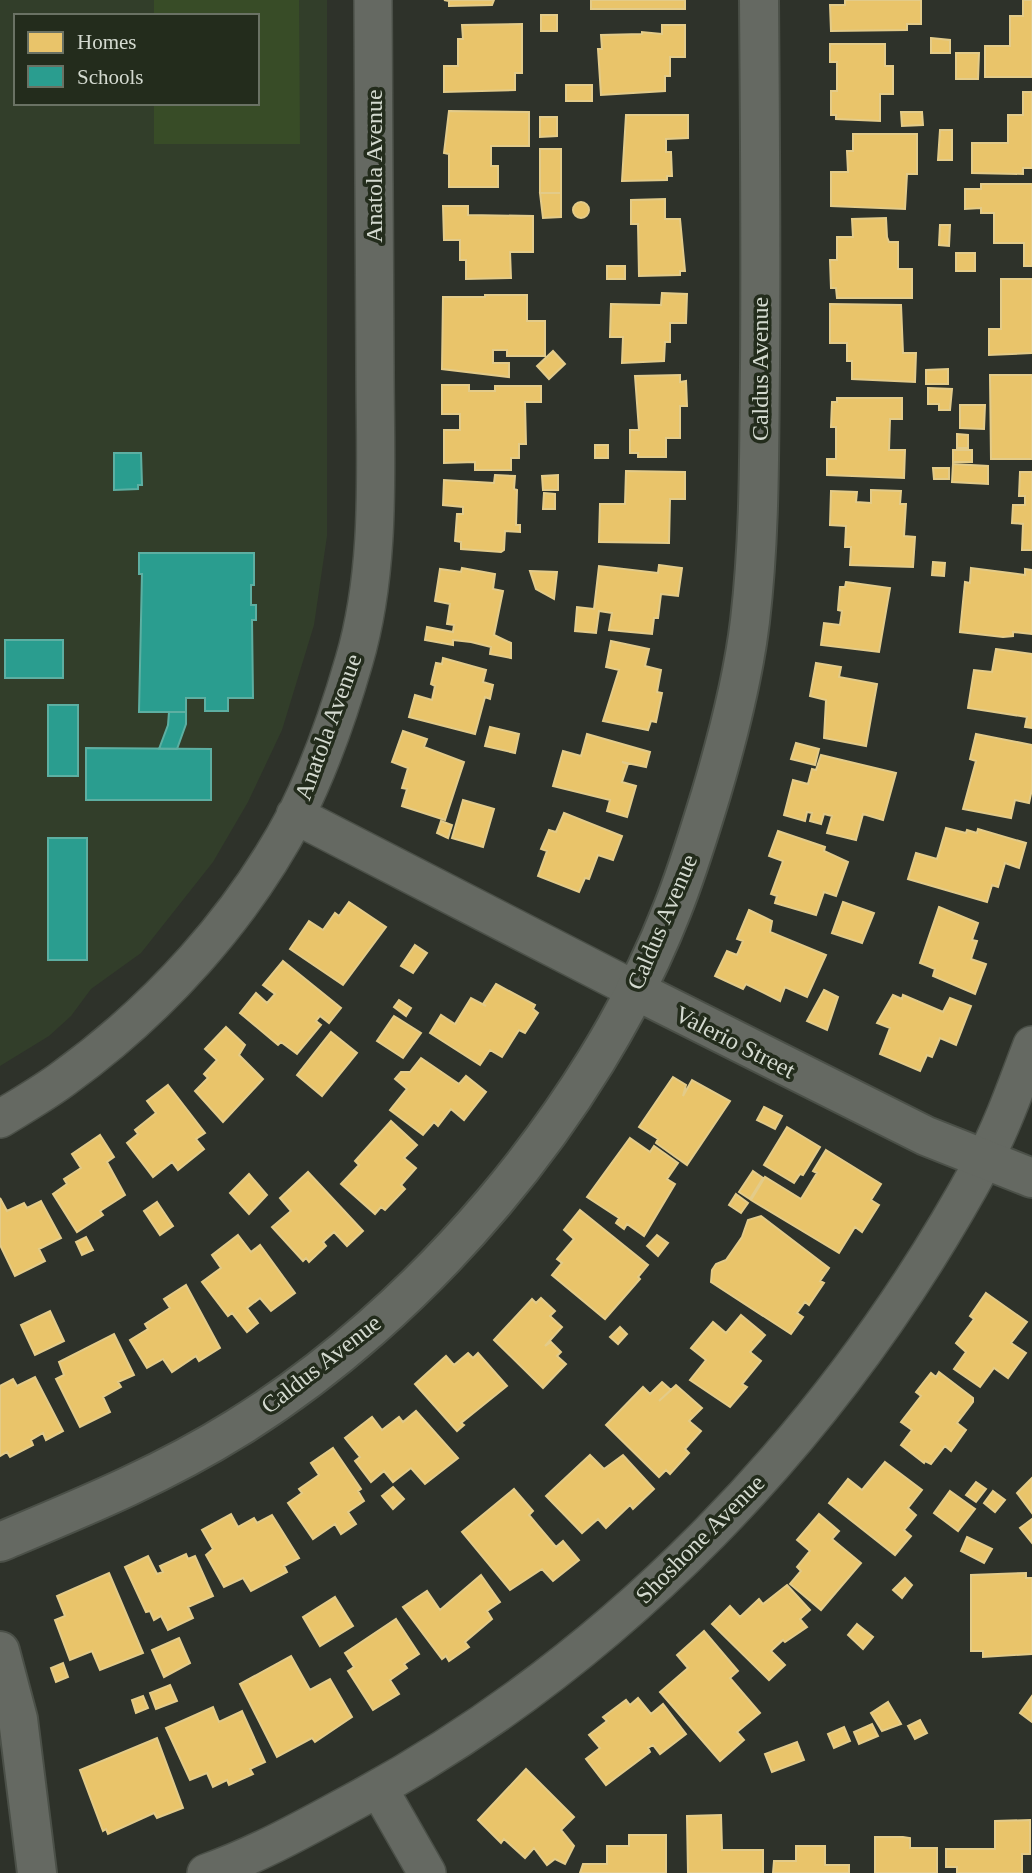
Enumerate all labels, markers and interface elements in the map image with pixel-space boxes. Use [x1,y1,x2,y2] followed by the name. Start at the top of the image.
[14,14,259,105] legend
[77,30,137,54] text: Homes
[77,65,144,89] text: Schools
[361,89,387,243] street label: Anatola Avenue
[747,297,773,441] street label: Caldus Avenue
[290,650,366,804] street label: Anatola Avenue
[622,851,702,993] street label: Caldus Avenue
[671,1001,800,1084] street label: Valerio Street
[256,1309,386,1419] street label: Caldus Avenue
[630,1469,770,1609] street label: Shoshone Avenue

